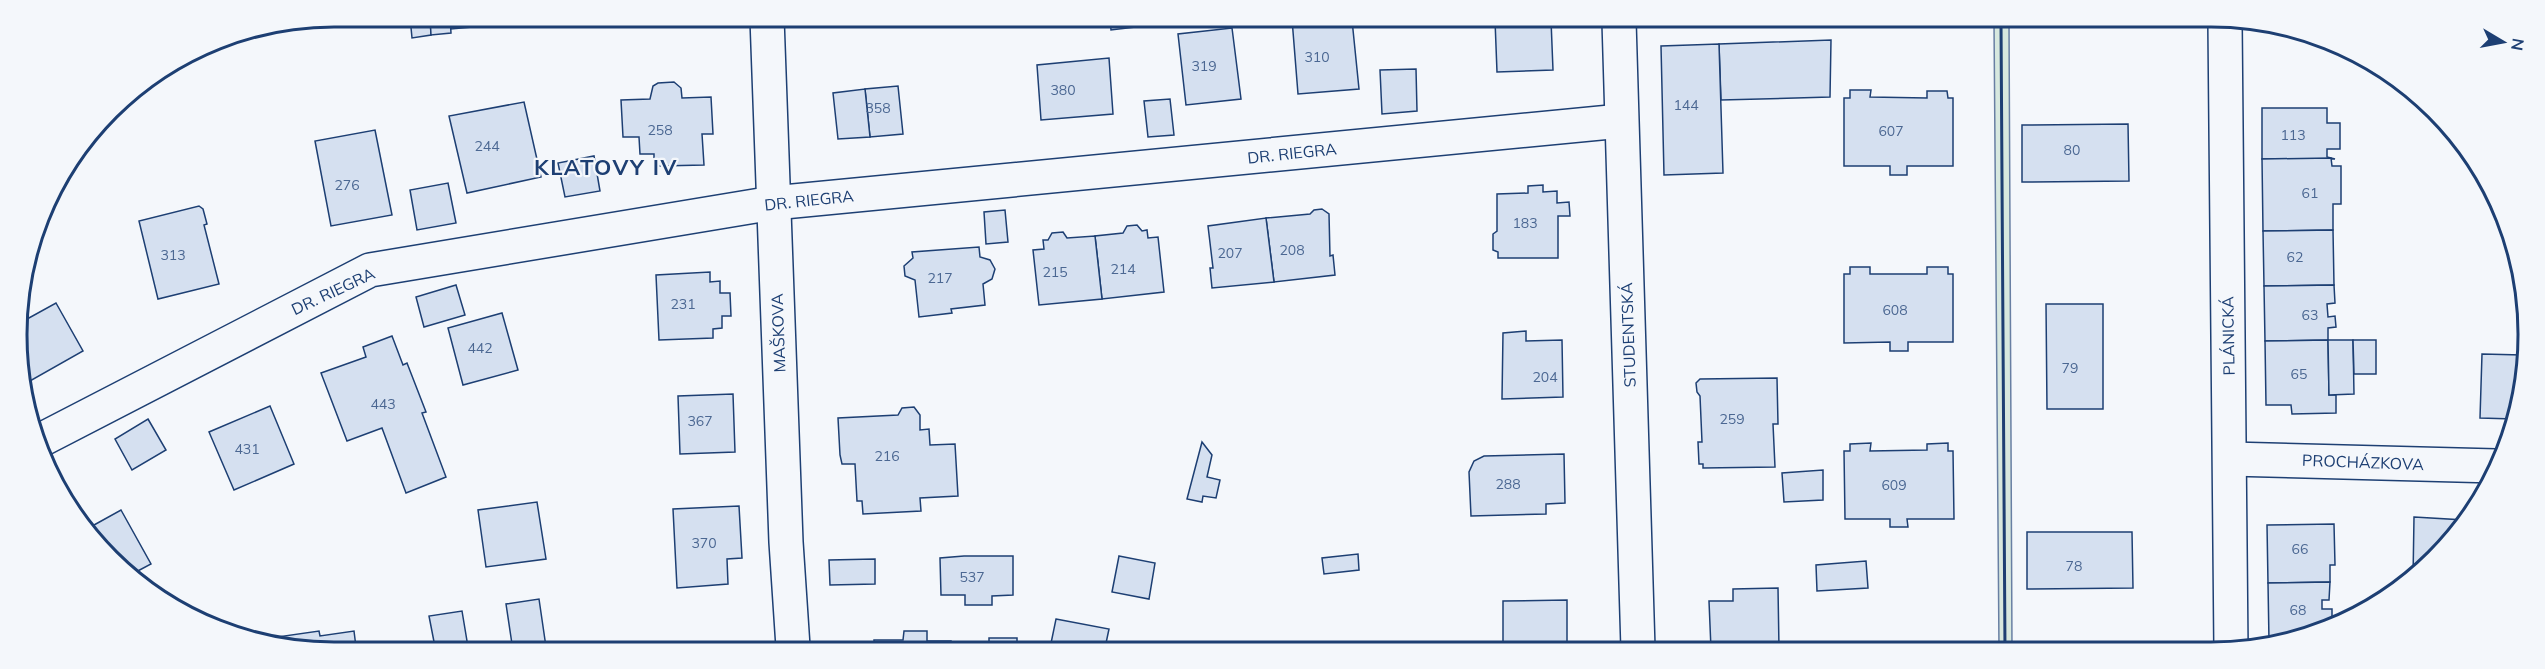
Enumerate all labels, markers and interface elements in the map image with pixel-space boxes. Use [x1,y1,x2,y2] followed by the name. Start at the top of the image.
[2473,12,2533,72] north arrow
[2507,37,2529,52] text: N
[1304,48,1330,66] house number: 310
[1191,57,1217,75] house number: 319
[1050,81,1076,99] house number: 380
[1673,96,1699,114] house number: 144
[865,99,891,117] house number: 358
[647,121,673,139] house number: 258
[1878,122,1904,140] house number: 607
[2280,126,2306,144] house number: 113
[474,137,500,155] house number: 244
[1246,138,1338,168] street label: DR. RIEGRA
[2064,141,2080,159] house number: 80
[534,153,678,181] district label: KLATOVY IV
[334,176,360,194] house number: 276
[2302,184,2318,202] house number: 61
[763,185,855,215] street label: DR. RIEGRA
[1512,214,1538,232] house number: 183
[1279,241,1305,259] house number: 208
[1217,244,1243,262] house number: 207
[160,246,186,264] house number: 313
[2287,248,2303,266] house number: 62
[1110,260,1136,278] house number: 214
[288,263,378,319] street label: DR. RIEGRA
[1042,263,1068,281] house number: 215
[927,269,953,287] house number: 217
[1616,282,1640,388] street label: STUDENTSKÁ
[767,293,789,373] street label: MAŠKOVA
[670,295,696,313] house number: 231
[2217,296,2239,376] street label: PLÁNICKÁ
[1882,301,1908,319] house number: 608
[2302,306,2318,324] house number: 63
[467,339,493,357] house number: 442
[2062,359,2078,377] house number: 79
[2291,365,2307,383] house number: 65
[1532,368,1558,386] house number: 204
[370,395,396,413] house number: 443
[1719,410,1745,428] house number: 259
[687,412,713,430] house number: 367
[234,440,260,458] house number: 431
[874,447,900,465] house number: 216
[2302,450,2425,474] street label: PROCHÁZKOVA
[1495,475,1521,493] house number: 288
[1881,476,1907,494] house number: 609
[691,534,717,552] house number: 370
[2292,540,2308,558] house number: 66
[2066,557,2082,575] house number: 78
[959,568,985,586] house number: 537
[2290,601,2306,619] house number: 68

